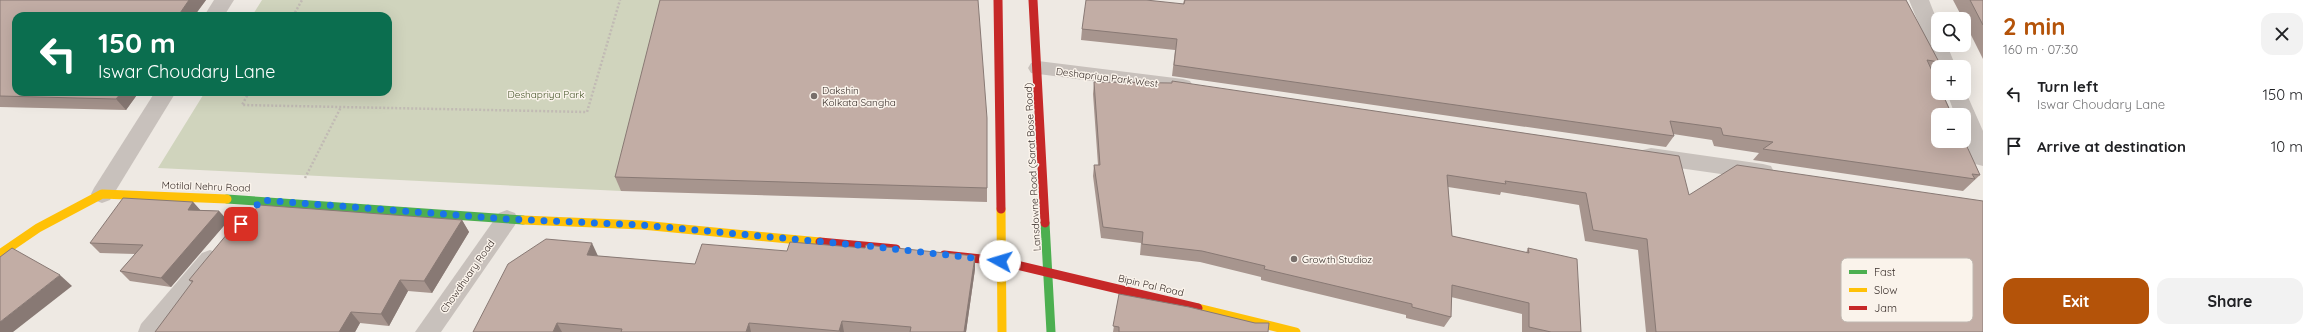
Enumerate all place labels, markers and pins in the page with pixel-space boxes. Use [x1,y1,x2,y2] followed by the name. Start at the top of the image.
[822,84,896,109] place label: Dakshin Kolkata Sangha
[809,91,819,101] marker: Dakshin Kolkata Sangha
[224,207,258,241] pin
[1302,253,1372,266] place label: Growth Studioz
[1289,254,1299,264] marker: Growth Studioz

